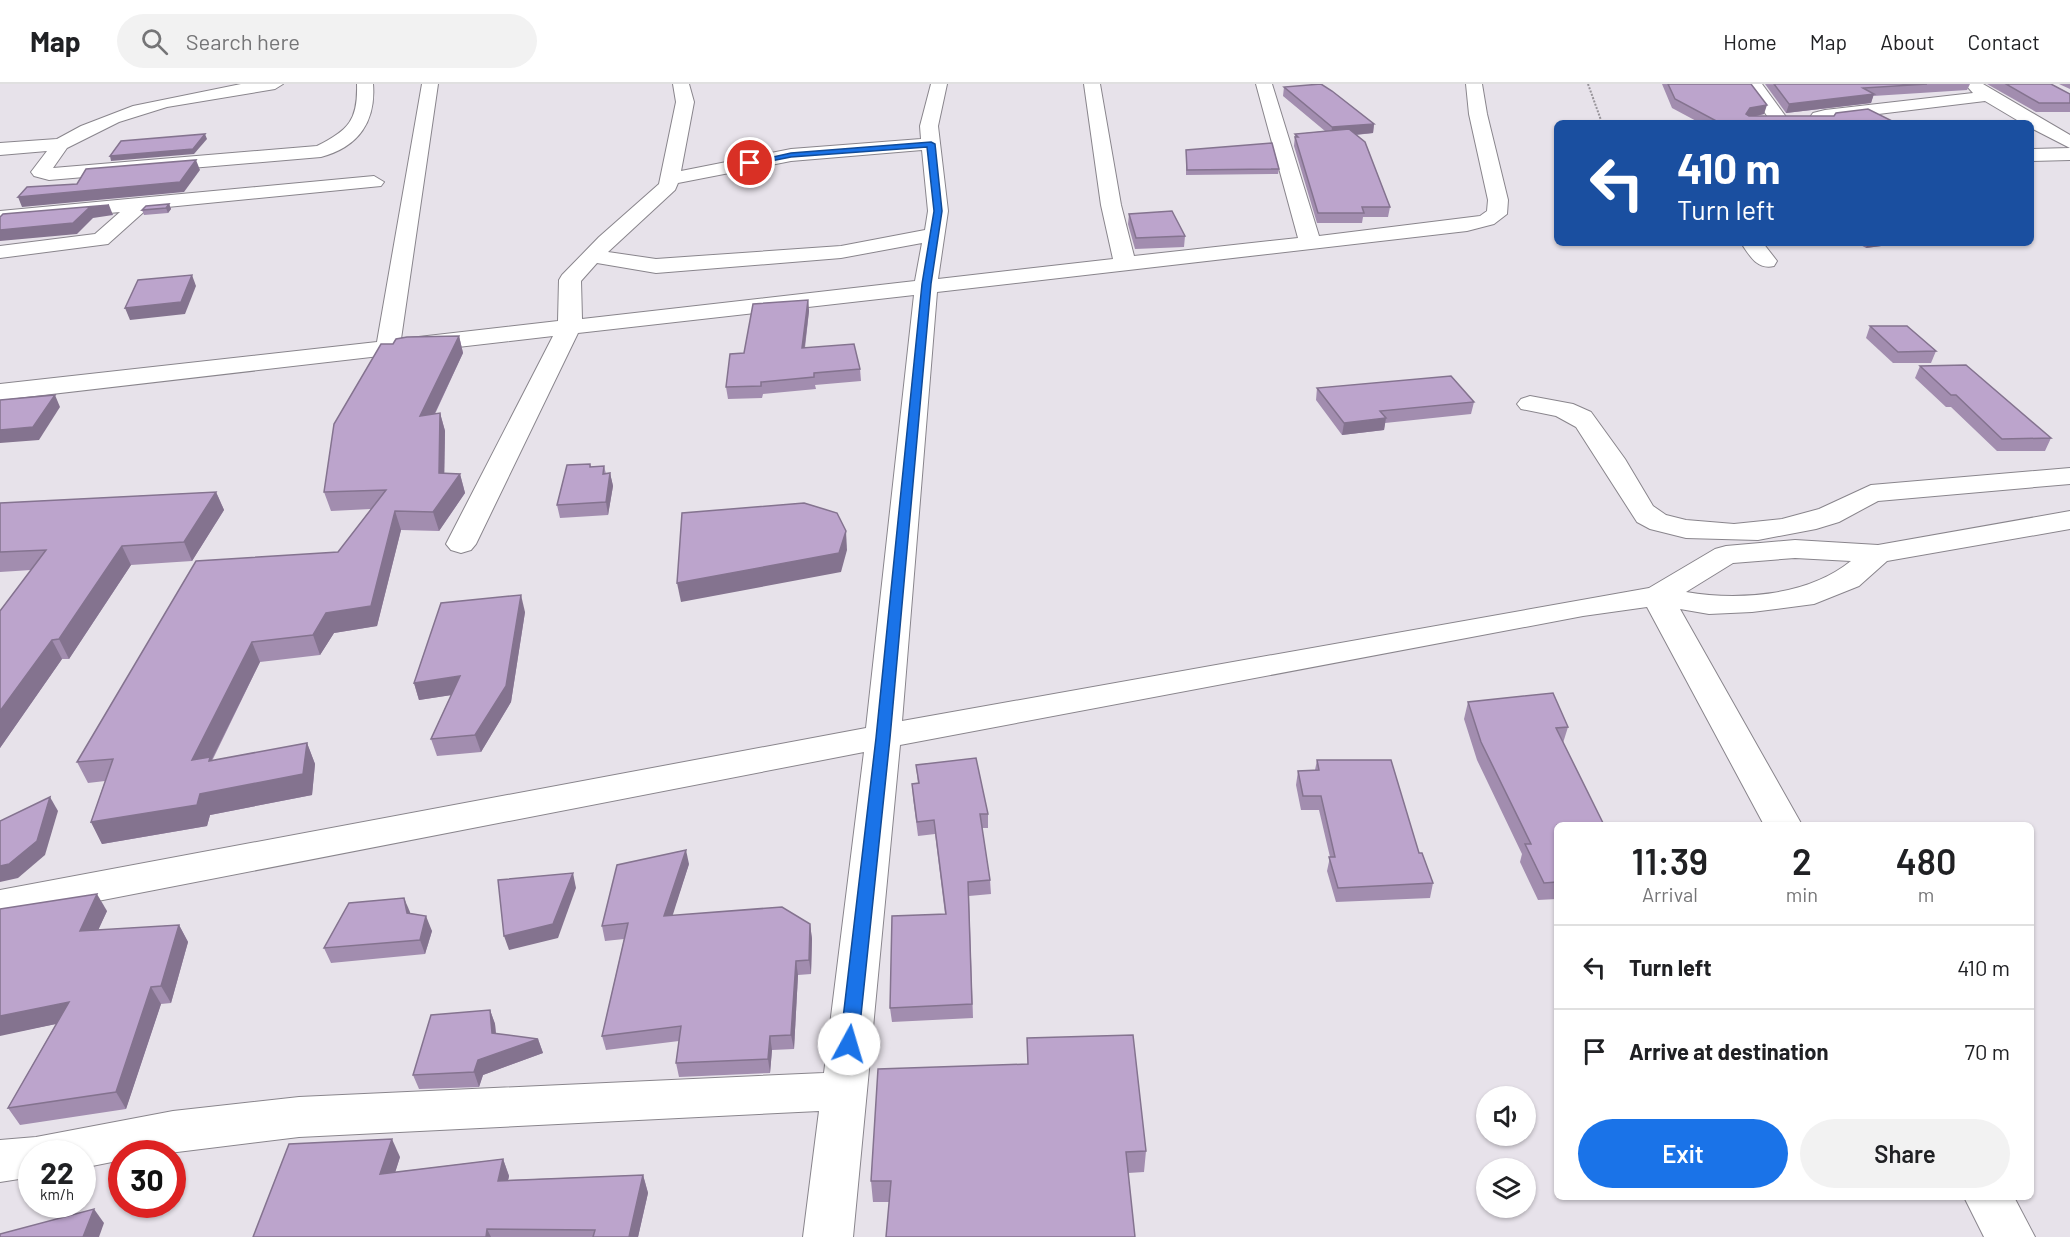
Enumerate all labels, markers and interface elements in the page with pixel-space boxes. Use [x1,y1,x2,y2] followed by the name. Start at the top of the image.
[117,14,537,68] search box
[30,24,81,58] text: Map
[138,25,171,58] icon: search
[186,28,300,54] text: Search here
[1723,29,1777,54] text: Home
[1810,29,1847,54] text: Map
[1880,29,1935,54] text: About
[1968,29,2040,54] text: Contact
[724,137,775,188] pin
[1677,142,1781,192] text: 410 m
[1578,144,1656,222] icon: left
[733,146,766,179] icon: arrive
[1677,193,1775,225] text: Turn left
[1632,839,1708,882] text: 11:39
[1792,839,1812,882] text: 2
[1896,839,1956,882] text: 480
[1642,882,1698,906] text: Arrival
[1786,882,1818,906] text: min
[1918,882,1934,906] text: m
[1578,951,1611,984] icon: left
[1629,954,1712,980] text: Turn left
[1957,954,2010,980] text: 410 m
[817,1012,881,1076] position arrow
[1578,1035,1611,1068] icon: arrive
[1629,1038,1828,1064] text: Arrive at destination
[1965,1038,2010,1064] text: 70 m
[1476,1086,1536,1218] map controls
[1476,1086,1536,1146] button: sound
[1578,1119,1788,1188] button: Exit
[1800,1119,2010,1188] button: Share
[108,1140,186,1218] speed limit sign: 30
[40,1154,74,1190] text: 22
[1476,1158,1536,1218] button: layers
[40,1185,74,1203] text: km/h

